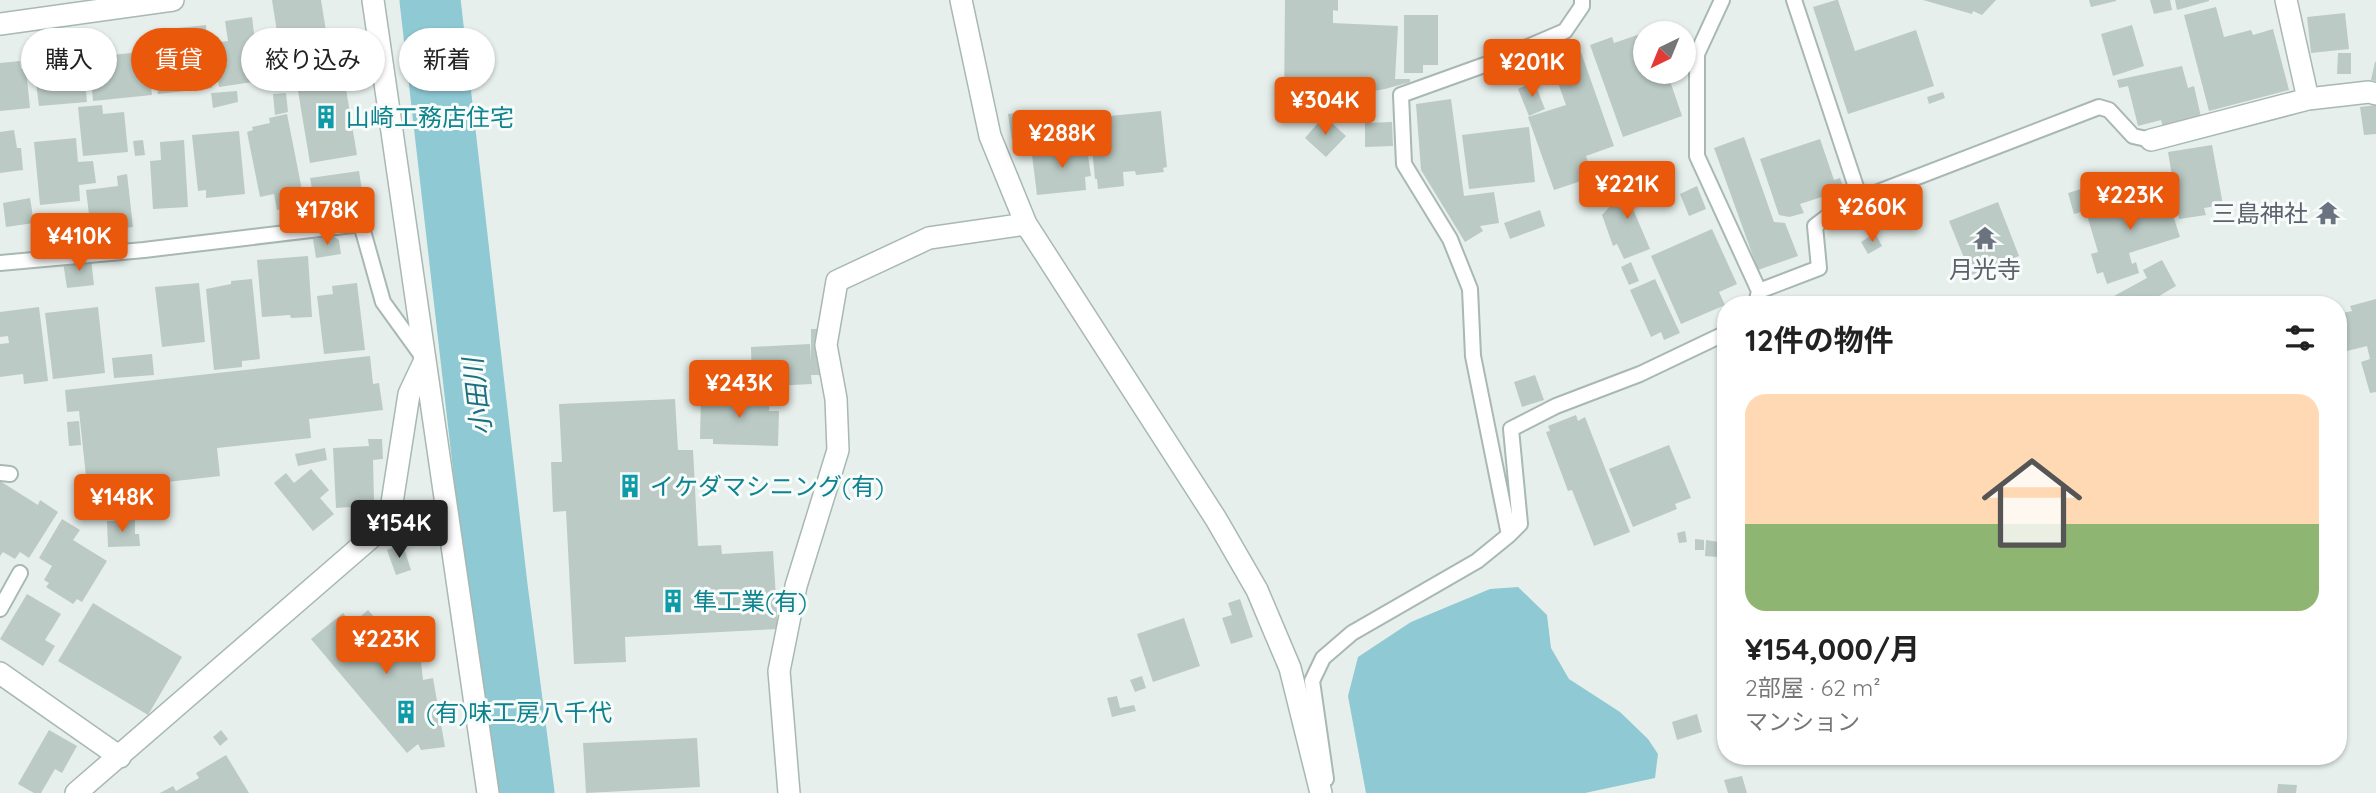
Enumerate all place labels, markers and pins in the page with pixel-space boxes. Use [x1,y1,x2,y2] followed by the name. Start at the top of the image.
[1483,40,1581,99] pin: ¥201K
[1276,78,1374,137] pin: ¥304K
[346,102,514,132] place label: 山崎工務店住宅
[312,103,340,131] building icon: 山崎工務店住宅
[1013,110,1111,170] pin: ¥288K
[1578,162,1676,221] pin: ¥221K
[2081,173,2179,232] pin: ¥223K
[1823,184,1921,244] pin: ¥260K
[278,188,376,247] pin: ¥178K
[2212,198,2308,228] place label: 三島神社
[2314,199,2342,227] temple icon: 三島神社
[30,214,128,273] pin: ¥410K
[1971,224,1999,252] temple icon: 月光寺
[1949,254,2021,284] place label: 月光寺
[690,360,788,420] pin: ¥243K
[650,471,884,501] place label: イケダマシニング(有)
[616,472,644,500] building icon: イケダマシニング(有)
[73,475,171,534] pin: ¥148K
[350,500,448,560] pin: ¥154K
[693,586,807,616] place label: 隼工業(有)
[659,587,687,615] building icon: 隼工業(有)
[337,616,435,676] pin: ¥223K
[426,697,612,727] place label: (有)味工房八千代
[392,698,420,726] building icon: (有)味工房八千代

